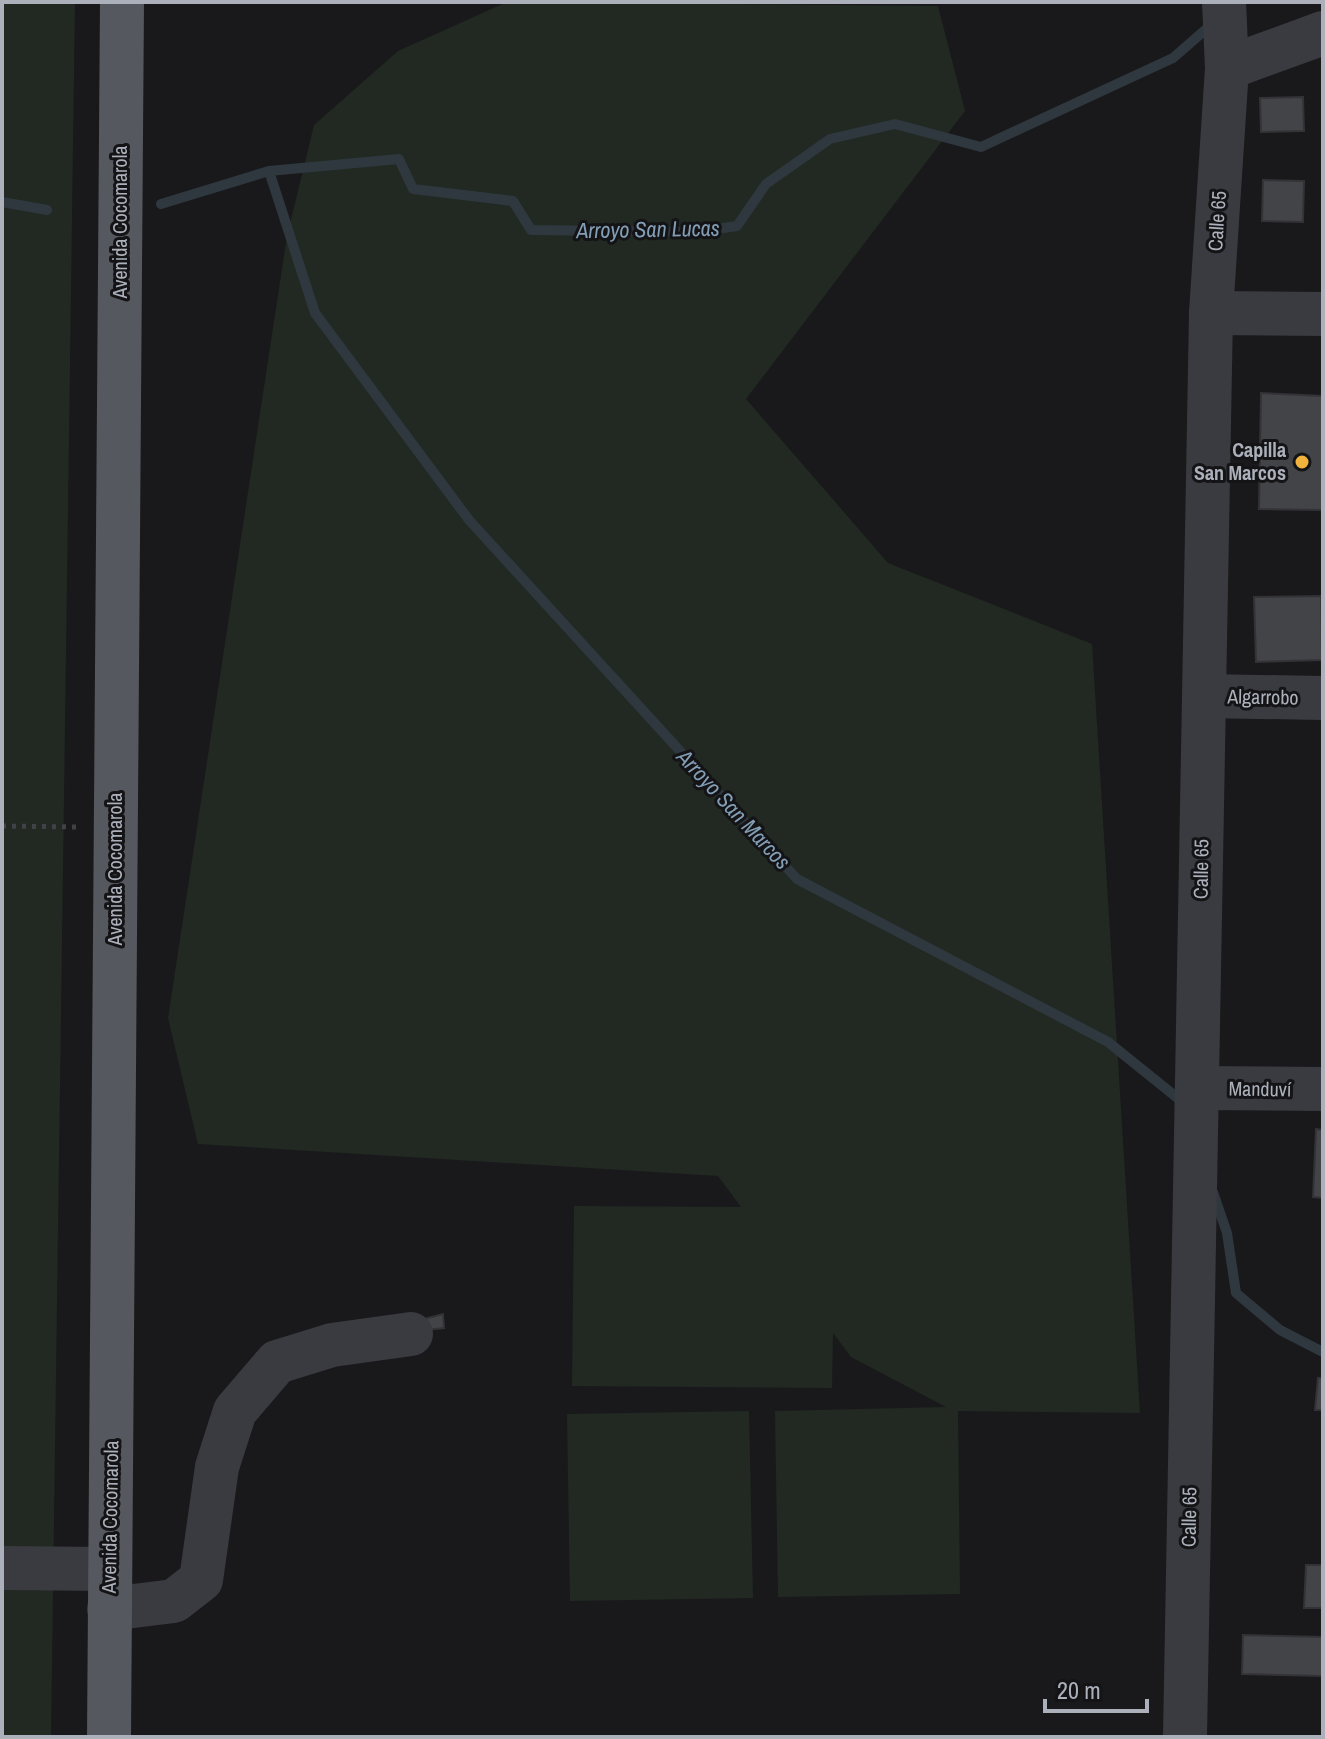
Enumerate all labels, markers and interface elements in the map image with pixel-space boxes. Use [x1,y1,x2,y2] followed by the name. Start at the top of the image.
[106,146,133,299] street label: Avenida Cocomarola
[1201,190,1232,252] street label: Calle 65
[575,213,720,245] water label: Arroyo San Lucas
[1194,436,1286,486] place label: Capilla San Marcos
[1293,453,1311,471] marker: Capilla San Marcos
[1226,682,1299,711] street label: Algarrobo
[670,742,798,876] water label: Arroyo San Marcos
[101,793,128,946] street label: Avenida Cocomarola
[1186,839,1215,899] street label: Calle 65
[1228,1074,1292,1103] street label: Manduví
[95,1440,124,1595] street label: Avenida Cocomarola
[1174,1487,1203,1547] street label: Calle 65
[1045,1663,1147,1713] scale bar
[1057,1674,1101,1706] text: 20 m

